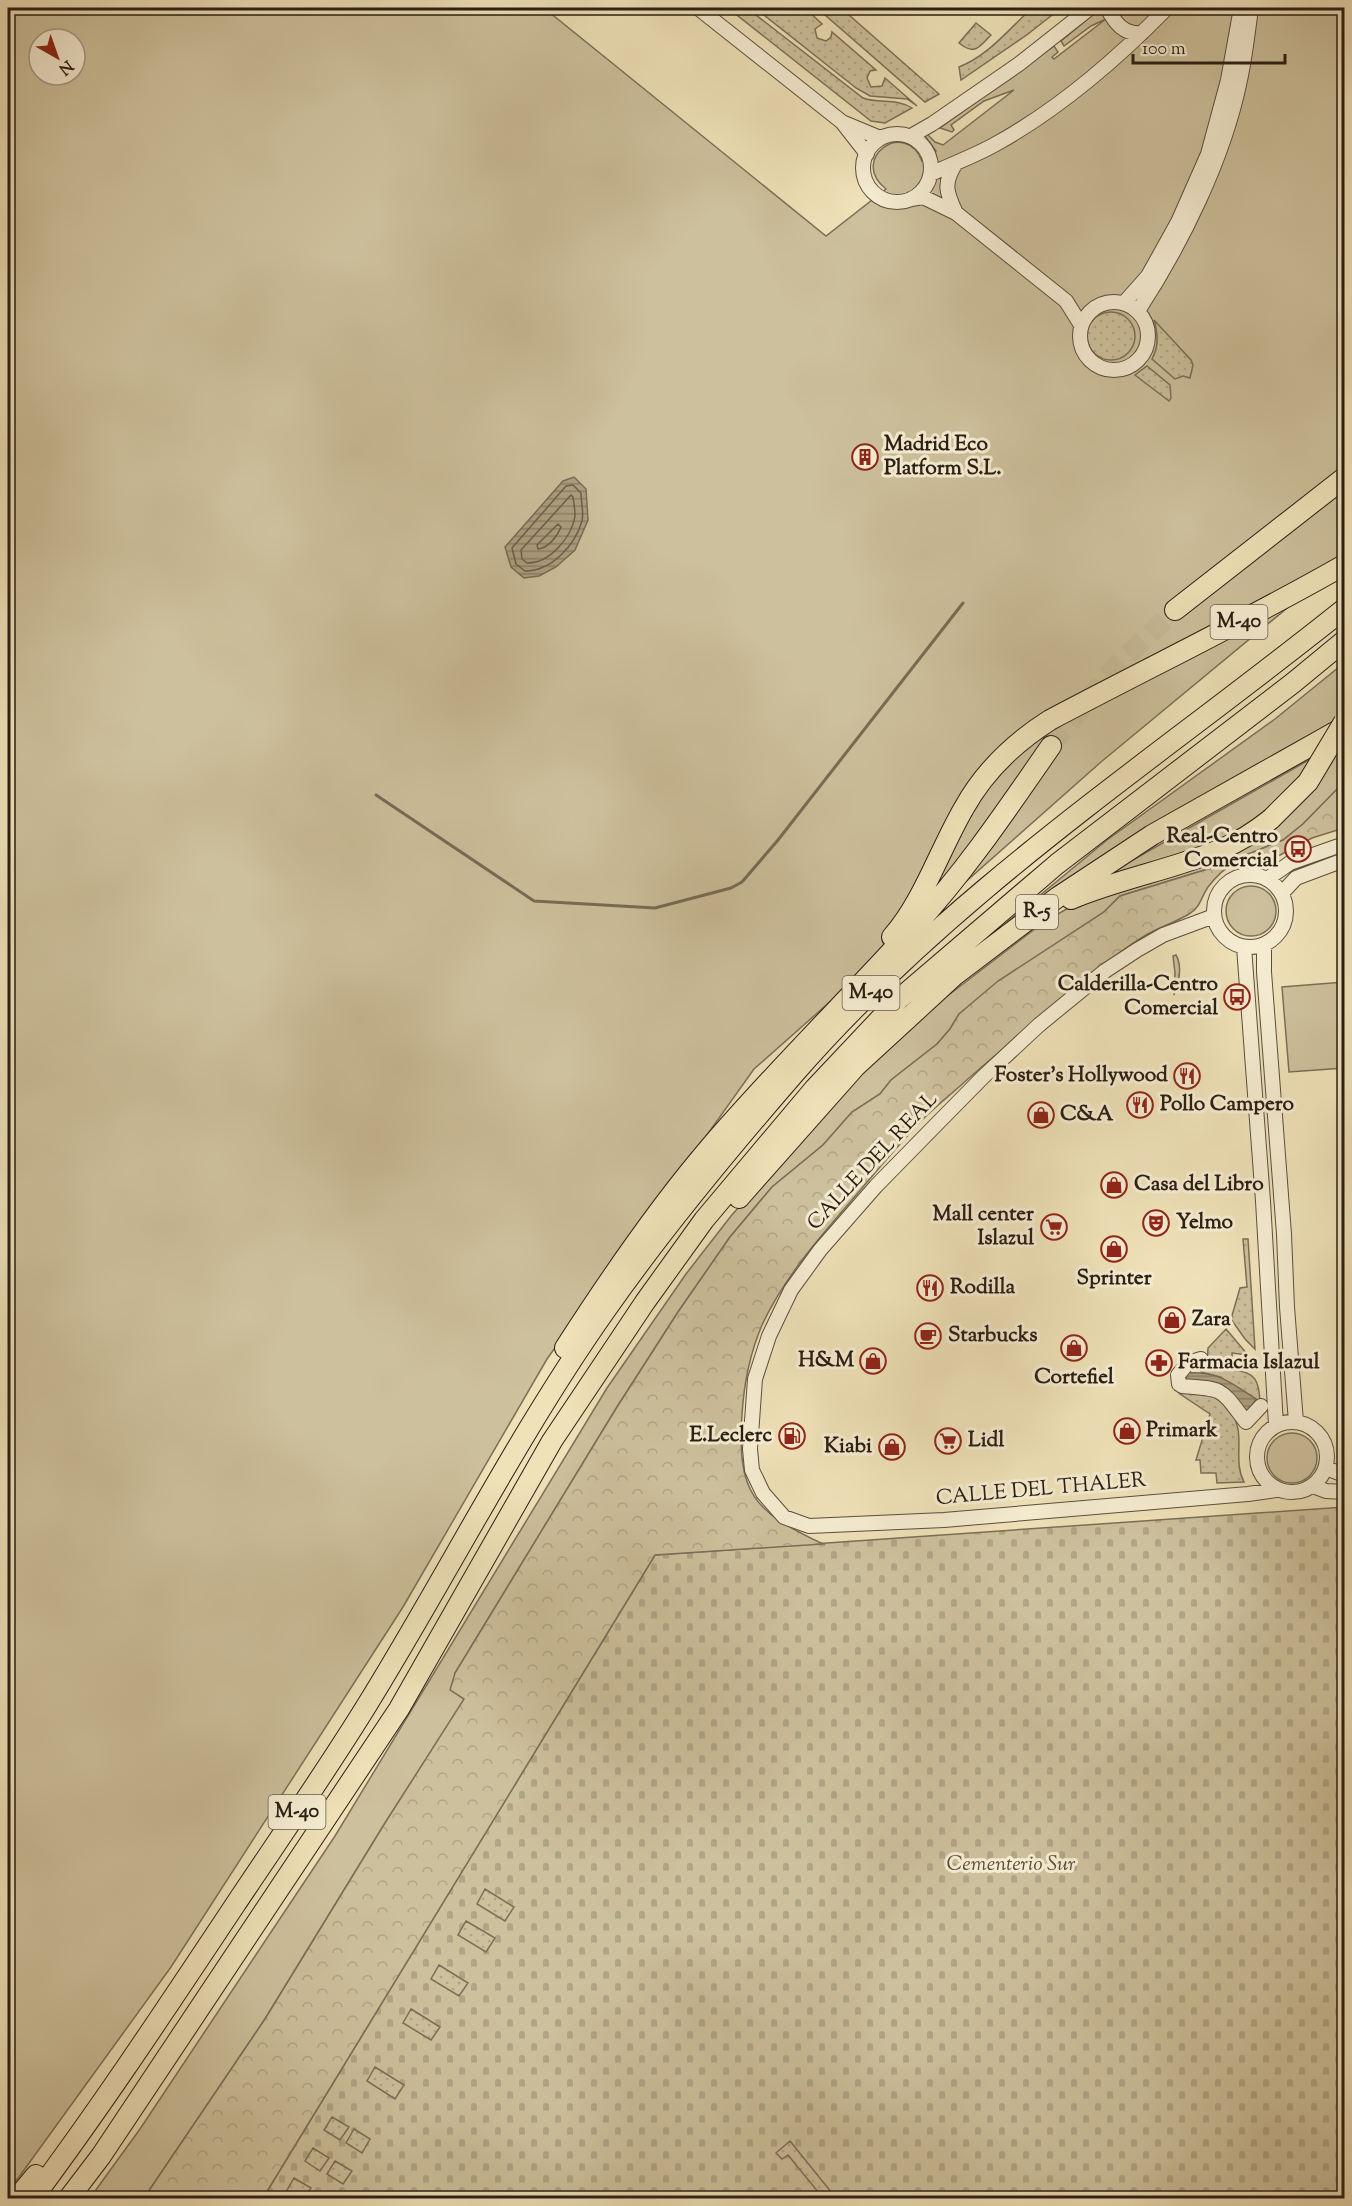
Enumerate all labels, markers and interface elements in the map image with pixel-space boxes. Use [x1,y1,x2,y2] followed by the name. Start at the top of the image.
[27,27,87,87] north arrow
[1133,27,1284,65] scale bar
[1142,37,1186,63] text: 100 m
[53,54,77,80] text: N
[884,430,1002,484] place label: Madrid Eco Platform S.L.
[850,442,880,472] building icon: Madrid Eco Platform S.L.
[1210,605,1268,639] road number: M-40
[1166,822,1279,876] place label: Real-Centro Comercial
[1283,834,1313,864] bus stop icon: Real-Centro Comercial
[1016,895,1058,929] road number: R-5
[1058,970,1219,1024] place label: Calderilla-Centro Comercial
[842,976,900,1010] road number: M-40
[1222,982,1252,1012] bus stop icon: Calderilla-Centro Comercial
[995,1061,1168,1091] place label: Foster's Hollywood
[1172,1061,1202,1091] restaurant icon: Foster's Hollywood
[801,1086,945,1238] street label: CALLE DEL REAL
[1125,1090,1155,1120] restaurant icon: Pollo Campero
[1160,1090,1295,1120] place label: Pollo Campero
[1026,1100,1056,1130] shop icon: C&A
[1060,1100,1114,1130] place label: C&A
[1099,1170,1129,1200] shop icon: Casa del Libro
[1134,1170,1264,1200] place label: Casa del Libro
[933,1200,1034,1254] place label: Mall center Islazul
[1141,1208,1171,1238] theatre icon: Yelmo
[1176,1208,1234,1238] place label: Yelmo
[1039,1212,1069,1242] supermarket icon: Mall center Islazul
[1099,1234,1129,1264] shop icon: Sprinter
[1076,1264,1152,1294] place label: Sprinter
[915,1273,945,1303] restaurant icon: Rodilla
[950,1273,1016,1303] place label: Rodilla
[1157,1305,1187,1335] shop icon: Zara
[1192,1305,1231,1335] place label: Zara
[913,1321,943,1351] cafe icon: Starbucks
[948,1321,1037,1351] place label: Starbucks
[1059,1333,1089,1363] shop icon: Cortefiel
[798,1346,855,1376] place label: H&M
[858,1346,888,1376] shop icon: H&M
[1144,1348,1174,1378] pharmacy icon: Farmacia Islazul
[1178,1348,1320,1378] place label: Farmacia Islazul
[1034,1363,1114,1393] place label: Cortefiel
[1112,1416,1142,1446] shop icon: Primark
[1146,1416,1218,1446] place label: Primark
[689,1421,772,1451] place label: E.Leclerc
[777,1421,807,1451] fuel station icon: E.Leclerc
[933,1426,963,1456] supermarket icon: Lidl
[968,1426,1004,1456] place label: Lidl
[824,1432,872,1462] place label: Kiabi
[877,1432,907,1462] shop icon: Kiabi
[935,1466,1147,1514] street label: CALLE DEL THALER
[268,1795,326,1829] road number: M-40
[947,1850,1076,1880] park label: Cementerio Sur

